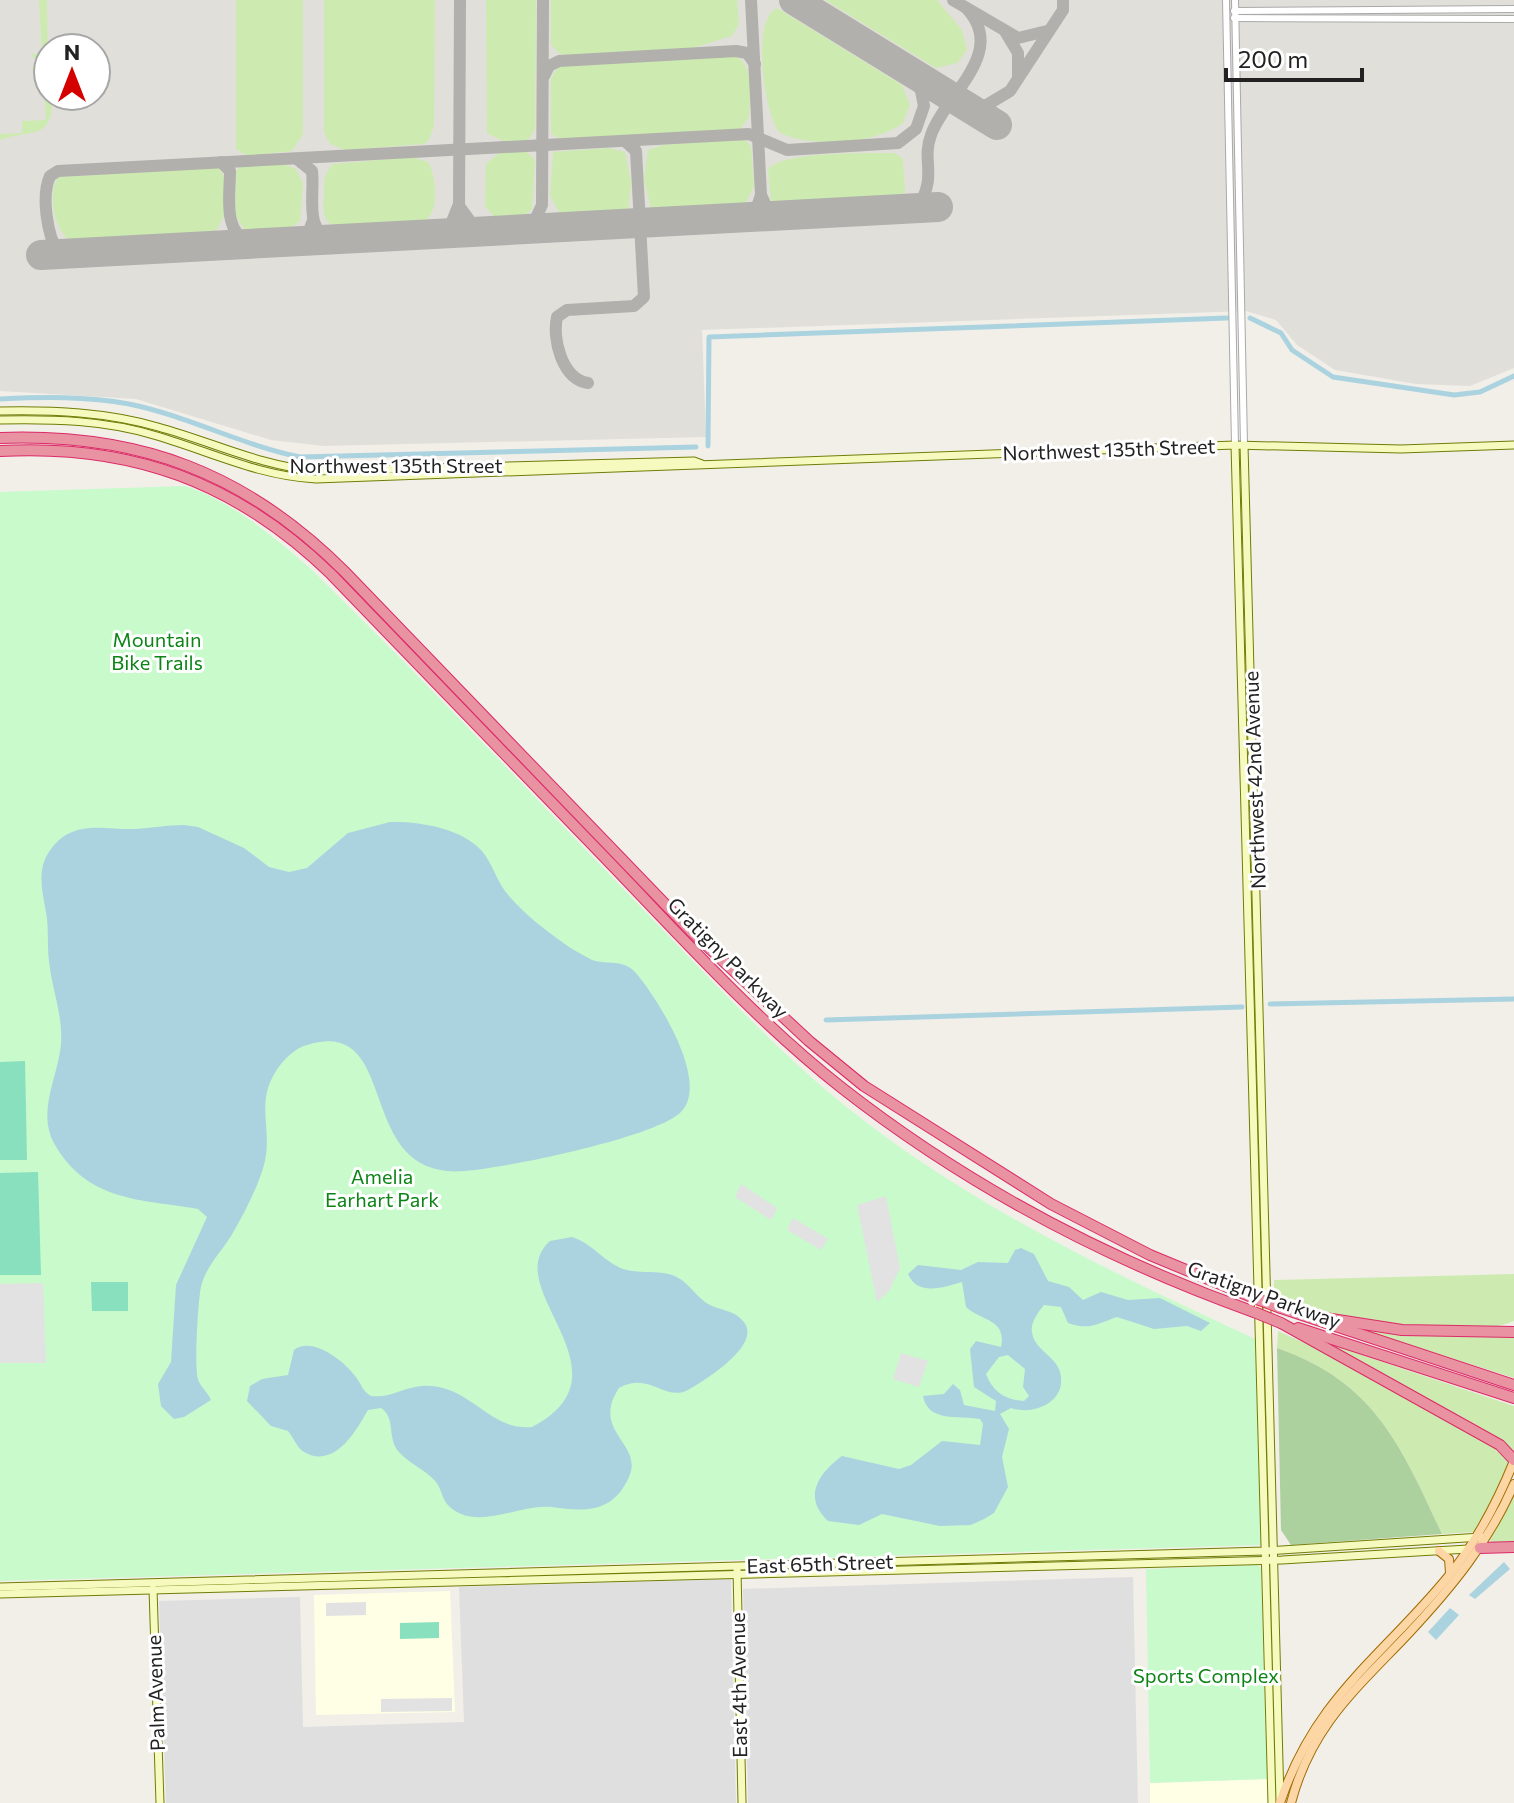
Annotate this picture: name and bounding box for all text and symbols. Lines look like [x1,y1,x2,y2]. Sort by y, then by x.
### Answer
north arrow [32,32,112,112]
scale bar [1226,32,1362,82]
text: N [64,38,80,65]
text: 200 m [1238,44,1308,73]
street label: Northwest 135th Street [1002,433,1216,465]
street label: Northwest 135th Street [289,453,503,477]
park label: Mountain Bike Trails [111,627,203,674]
street label: Northwest 42nd Avenue [1238,671,1270,889]
street label: Gratigny Parkway [663,892,794,1023]
park label: Amelia Earhart Park [325,1164,439,1211]
street label: Gratigny Parkway [1185,1255,1344,1333]
street label: East 65th Street [746,1548,894,1578]
street label: East 4th Avenue [725,1612,751,1758]
street label: Palm Avenue [141,1635,169,1751]
park label: Sports Complex [1133,1663,1279,1687]

